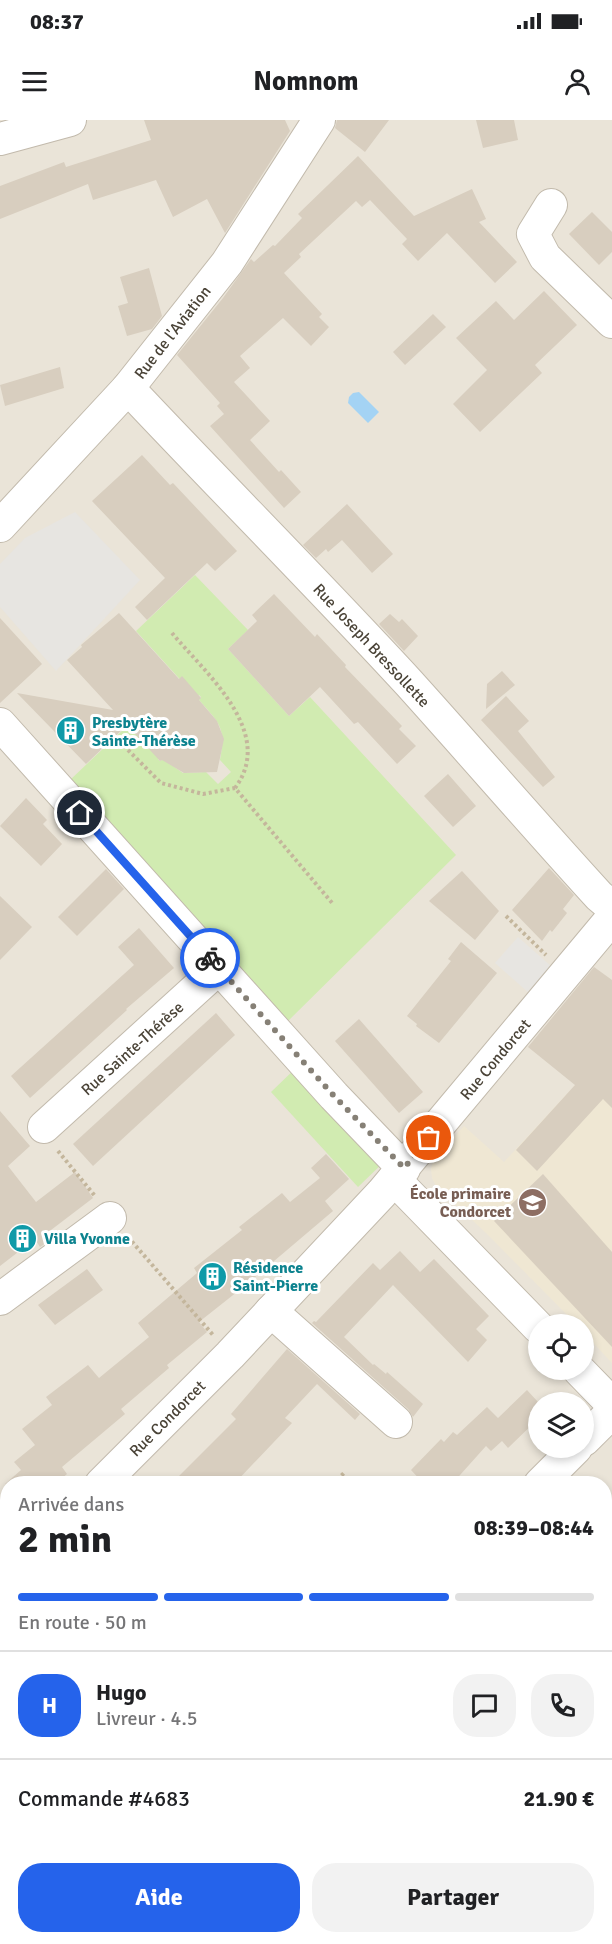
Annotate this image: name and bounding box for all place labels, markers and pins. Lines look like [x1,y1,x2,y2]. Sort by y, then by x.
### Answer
place label: Presbytère Sainte-Thérèse [92,713,196,751]
building icon: Presbytère Sainte-Thérèse [55,715,87,747]
pin [54,787,105,838]
pin [403,1112,454,1163]
place label: École primaire Condorcet [410,1184,511,1222]
school or university icon: École primaire Condorcet [516,1186,548,1218]
building icon: Villa Yvonne [7,1222,39,1254]
place label: Villa Yvonne [44,1229,130,1249]
place label: Résidence Saint-Pierre [233,1258,318,1296]
building icon: Résidence Saint-Pierre [196,1260,228,1292]

